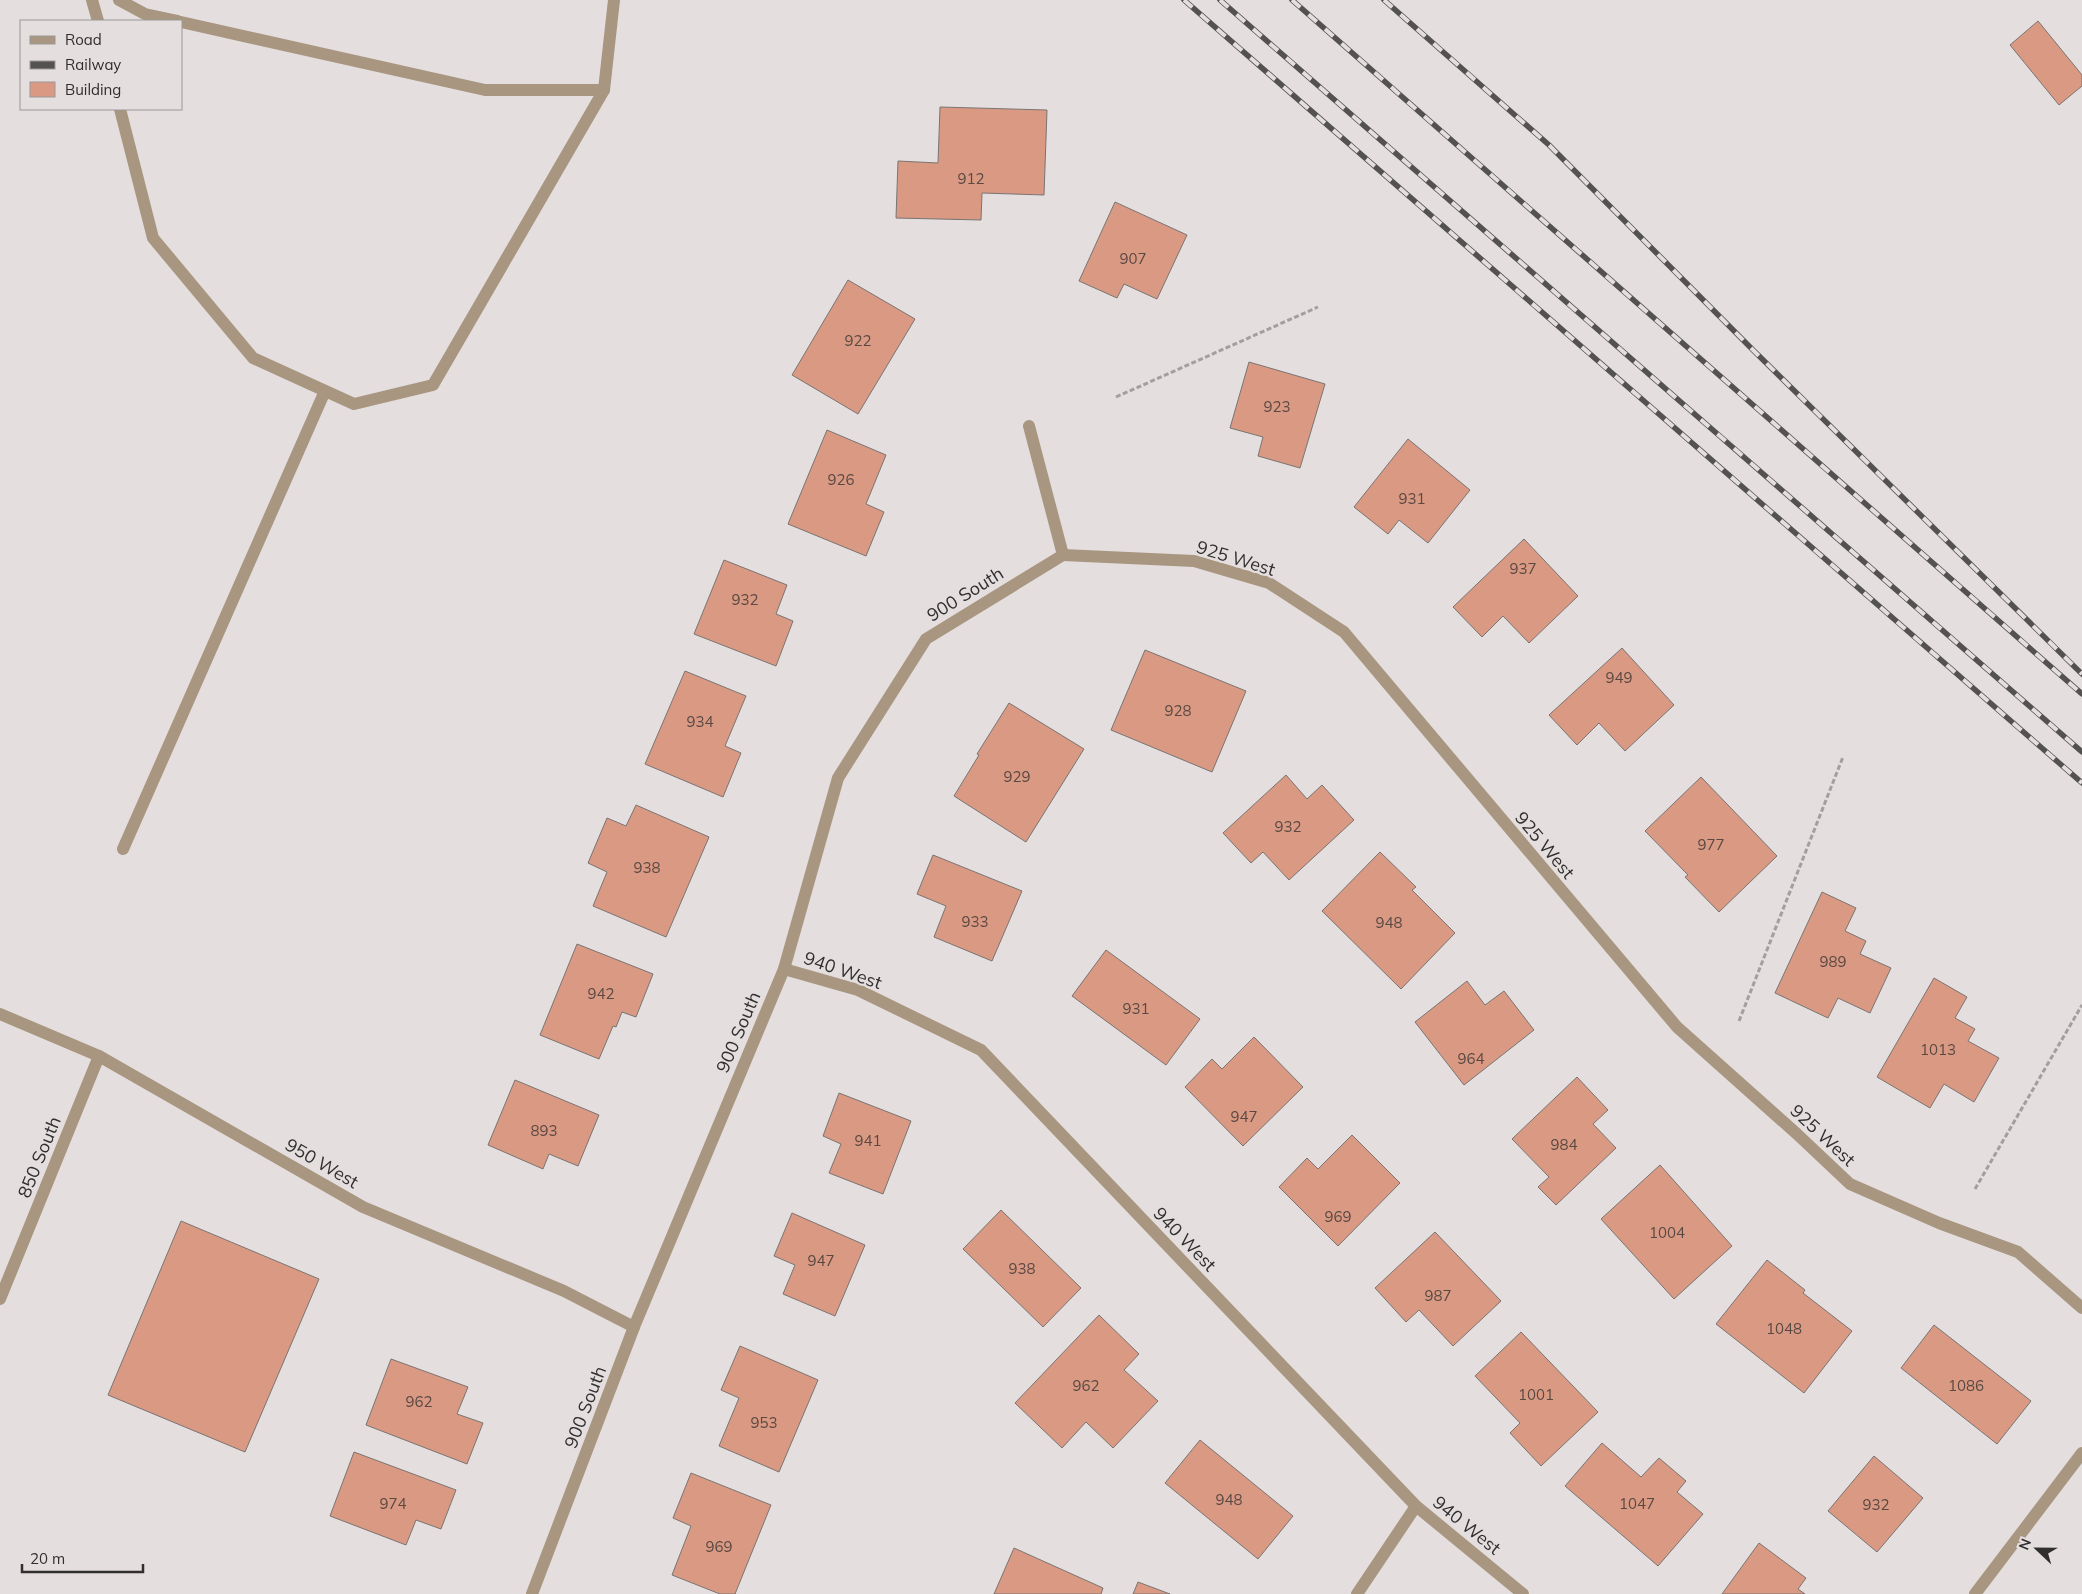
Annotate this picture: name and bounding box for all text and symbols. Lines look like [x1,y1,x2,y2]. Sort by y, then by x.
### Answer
legend [20,20,182,110]
text: Road [65,30,102,49]
text: Railway [65,55,121,74]
text: Building [65,80,121,99]
house number: 912 [957,169,985,188]
house number: 907 [1119,249,1147,268]
house number: 922 [844,331,872,350]
house number: 923 [1263,397,1291,416]
house number: 926 [827,470,855,489]
house number: 931 [1398,489,1426,508]
street label: 925 West [1194,535,1278,581]
house number: 937 [1509,559,1537,578]
street label: 900 South [923,562,1007,626]
house number: 932 [731,590,759,609]
house number: 949 [1605,668,1633,687]
house number: 928 [1164,701,1192,720]
house number: 934 [686,712,714,731]
house number: 929 [1003,767,1031,786]
street label: 925 West [1510,807,1580,883]
house number: 932 [1274,817,1302,836]
house number: 977 [1697,835,1725,854]
house number: 938 [633,858,661,877]
house number: 933 [961,912,989,931]
house number: 948 [1375,913,1403,932]
street label: 940 West [801,946,885,994]
house number: 989 [1819,952,1847,971]
house number: 942 [587,984,615,1003]
street label: 900 South [711,988,765,1076]
house number: 931 [1122,999,1150,1018]
house number: 1013 [1920,1040,1956,1059]
house number: 964 [1457,1049,1485,1068]
street label: 925 West [1786,1099,1860,1171]
house number: 947 [1230,1107,1258,1126]
street label: 850 South [12,1113,66,1201]
house number: 893 [530,1121,558,1140]
house number: 941 [854,1131,882,1150]
street label: 950 West [281,1133,363,1193]
house number: 984 [1550,1135,1578,1154]
street label: 940 West [1149,1202,1221,1276]
house number: 969 [1324,1207,1352,1226]
house number: 1004 [1649,1223,1685,1242]
house number: 947 [807,1251,835,1270]
house number: 938 [1008,1259,1036,1278]
house number: 987 [1424,1286,1452,1305]
house number: 1048 [1766,1319,1802,1338]
street label: 900 South [559,1363,611,1451]
house number: 962 [1072,1376,1100,1395]
house number: 1086 [1948,1376,1984,1395]
house number: 1001 [1518,1385,1554,1404]
house number: 962 [405,1392,433,1411]
house number: 953 [750,1413,778,1432]
house number: 948 [1215,1490,1243,1509]
street label: 940 West [1428,1491,1506,1559]
house number: 974 [379,1494,407,1513]
house number: 1047 [1619,1494,1655,1513]
house number: 932 [1862,1495,1890,1514]
north arrow [2012,1524,2062,1574]
text: N [2015,1536,2035,1552]
house number: 969 [705,1537,733,1556]
scale bar [22,1542,144,1574]
text: 20 m [30,1549,65,1568]

